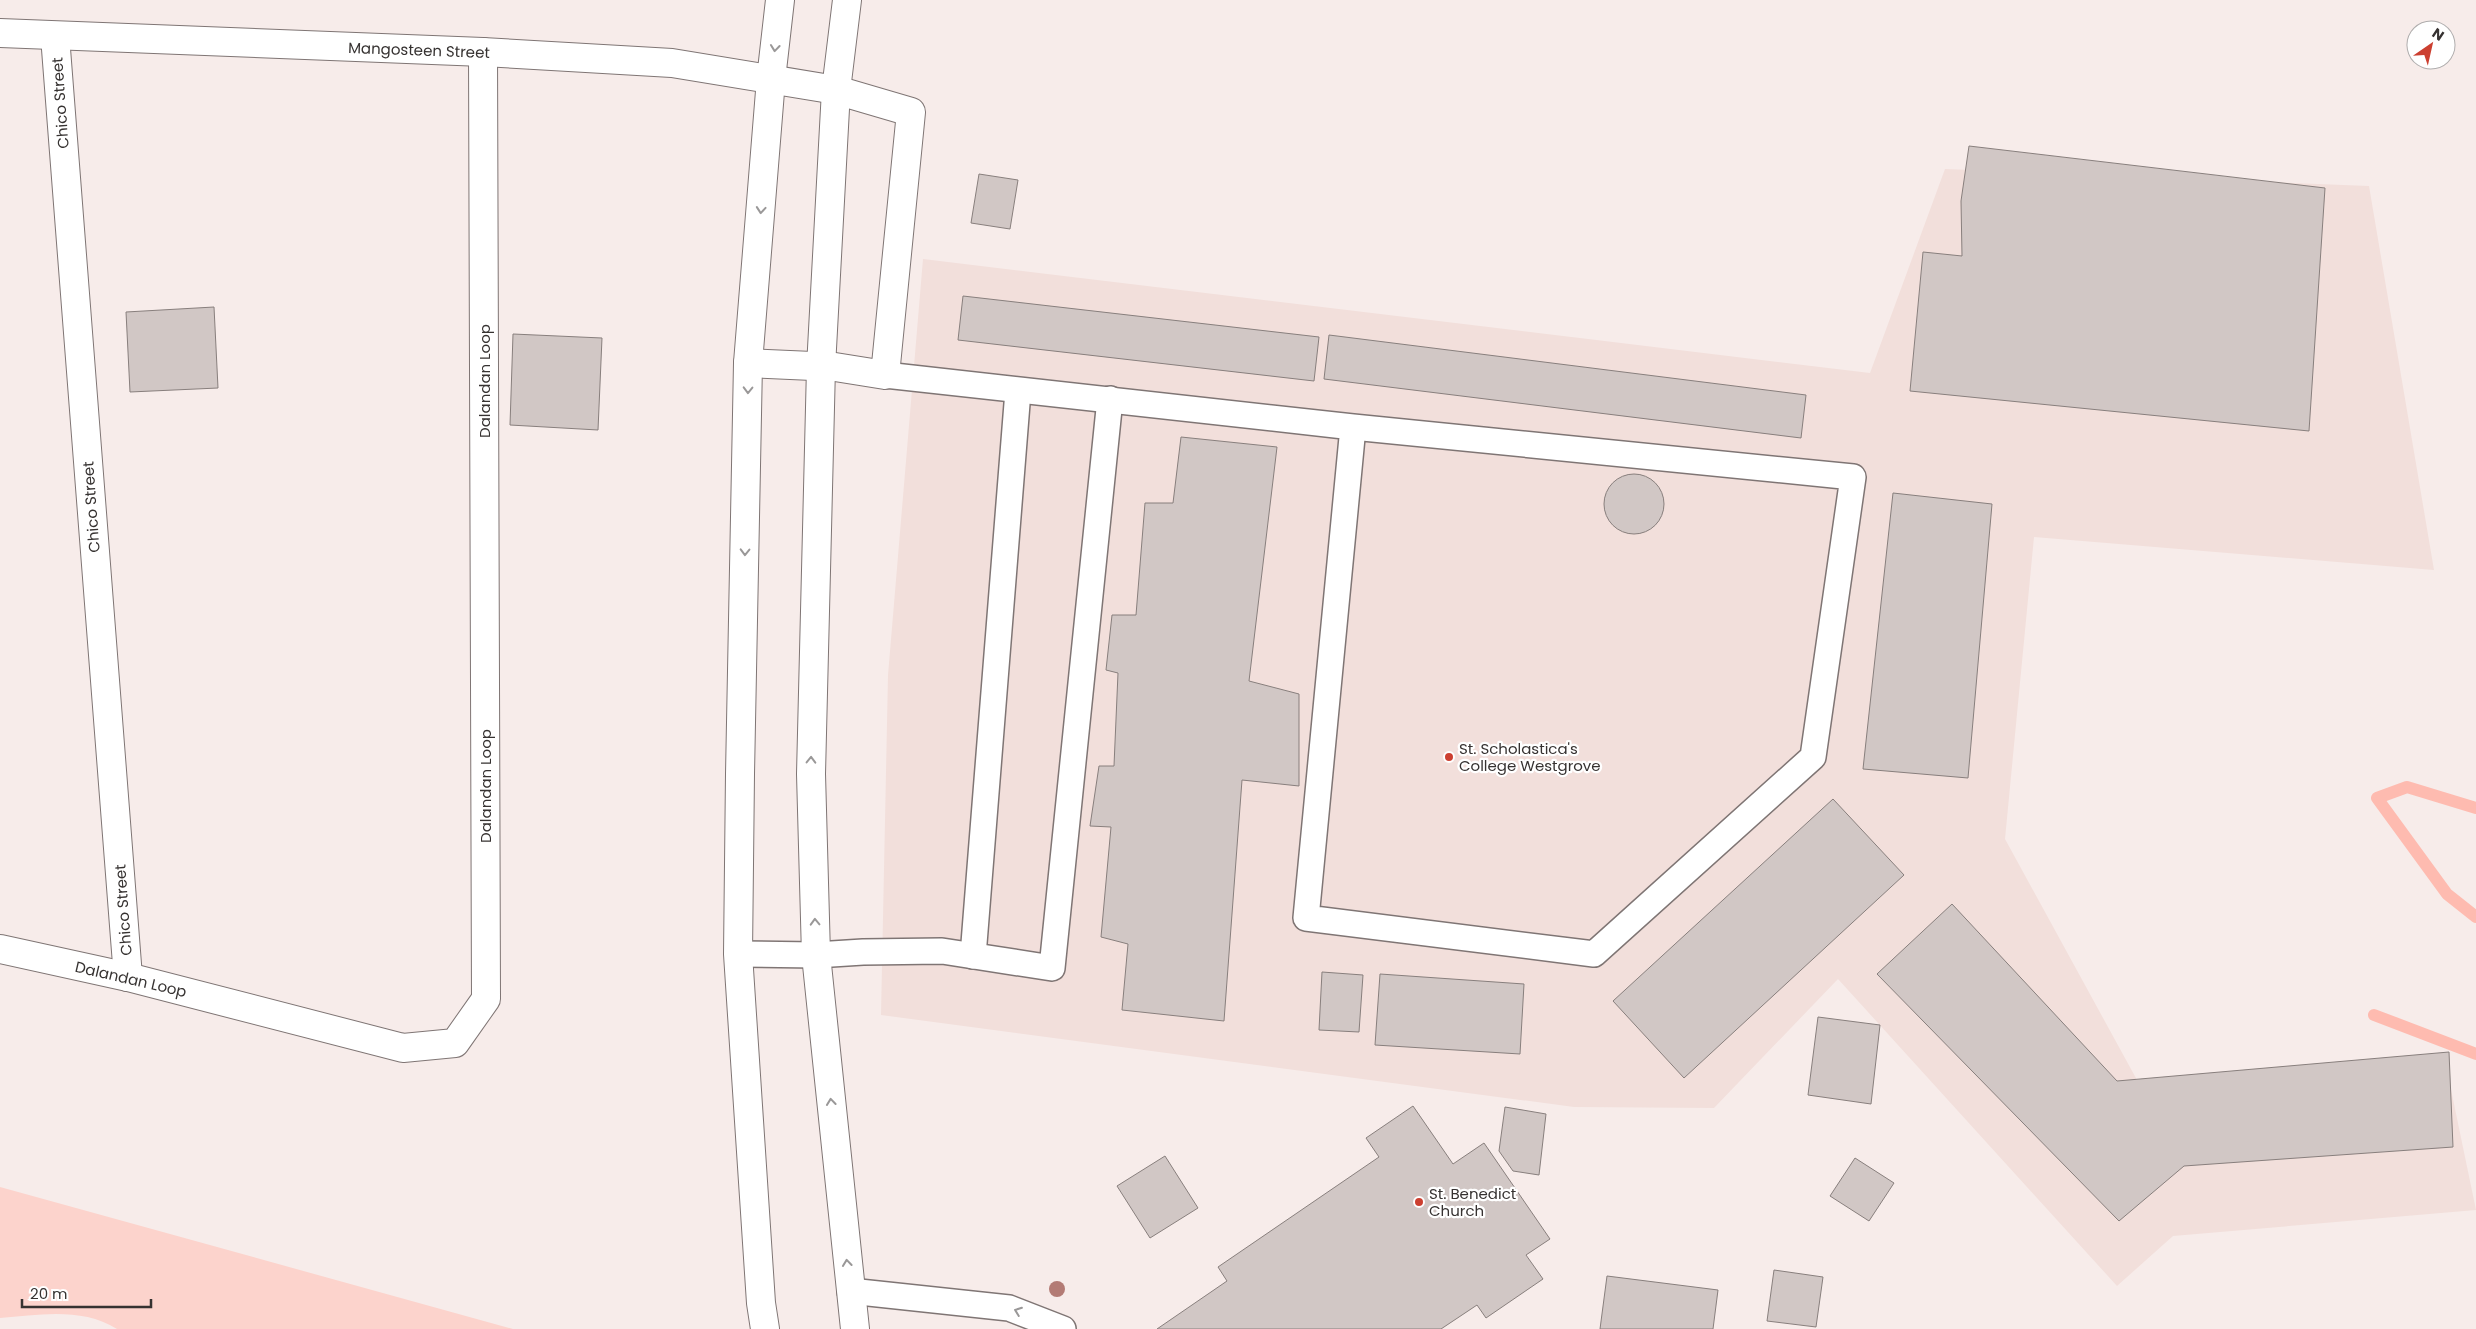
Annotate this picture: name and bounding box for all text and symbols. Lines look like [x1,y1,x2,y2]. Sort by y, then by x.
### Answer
north arrow [2406,20,2456,70]
text: N [2428,23,2448,45]
street label: Mangosteen Street [348,37,490,63]
one-way arrow [770,45,781,53]
street label: Chico Street [46,57,74,149]
one-way arrow [755,207,766,215]
street label: Dalandan Loop [474,324,495,438]
one-way arrow [743,386,753,394]
street label: Chico Street [77,461,105,553]
one-way arrow [739,549,750,557]
street label: Dalandan Loop [475,729,496,843]
place label: St. Scholastica's College Westgrove [1459,738,1601,776]
marker: St. Scholastica's College Westgrove [1443,751,1455,763]
one-way arrow [806,756,816,764]
street label: Chico Street [109,864,137,956]
one-way arrow [810,918,820,926]
street label: Dalandan Loop [73,956,189,1002]
one-way arrow [825,1097,836,1105]
place label: St. Benedict Church [1429,1183,1516,1221]
marker: St. Benedict Church [1413,1196,1425,1208]
one-way arrow [842,1259,853,1267]
scale bar [22,1276,151,1308]
text: 20 m [30,1283,68,1304]
one-way arrow [1014,1307,1023,1318]

